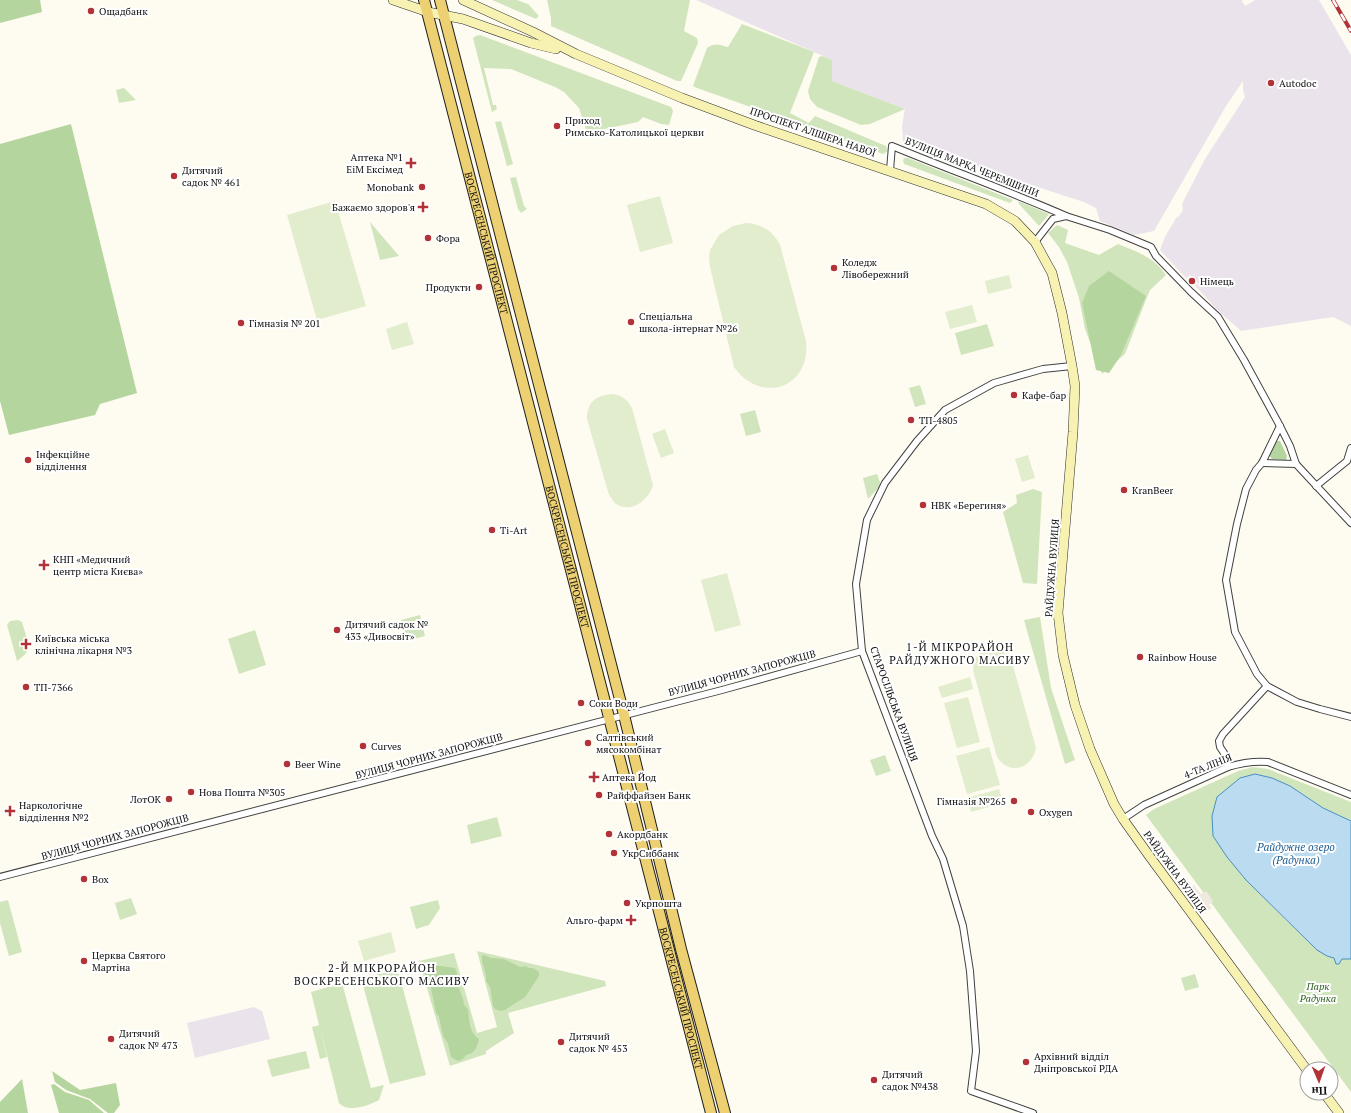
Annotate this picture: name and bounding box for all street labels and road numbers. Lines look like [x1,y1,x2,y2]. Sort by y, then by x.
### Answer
street label: ПРОСПЕКТ АЛІШЕРА НАВОЇ [748,104,878,160]
street label: ВУЛИЦЯ МАРКА ЧЕРЕМШИНИ [903,134,1041,200]
street label: ВОСКРЕСЕНСЬКИЙ ПРОСПЕКТ [462,171,511,316]
street label: ВОСКРЕСЕНСЬКИЙ ПРОСПЕКТ [543,484,592,629]
street label: РАЙДУЖНА ВУЛИЦЯ [1042,518,1062,617]
street label: СТАРОСІЛЬСЬКА ВУЛИЦЯ [867,645,921,764]
street label: ВУЛИЦЯ ЧОРНИХ ЗАПОРОЖЦІВ [667,647,817,699]
street label: ВУЛИЦЯ ЧОРНИХ ЗАПОРОЖЦІВ [354,730,504,782]
street label: 4-ТА ЛІНІЯ [1182,750,1234,782]
street label: ВУЛИЦЯ ЧОРНИХ ЗАПОРОЖЦІВ [40,811,190,863]
street label: РАЙДУЖНА ВУЛИЦЯ [1141,828,1210,916]
street label: ВОСКРЕСЕНСЬКИЙ ПРОСПЕКТ [657,926,706,1071]

